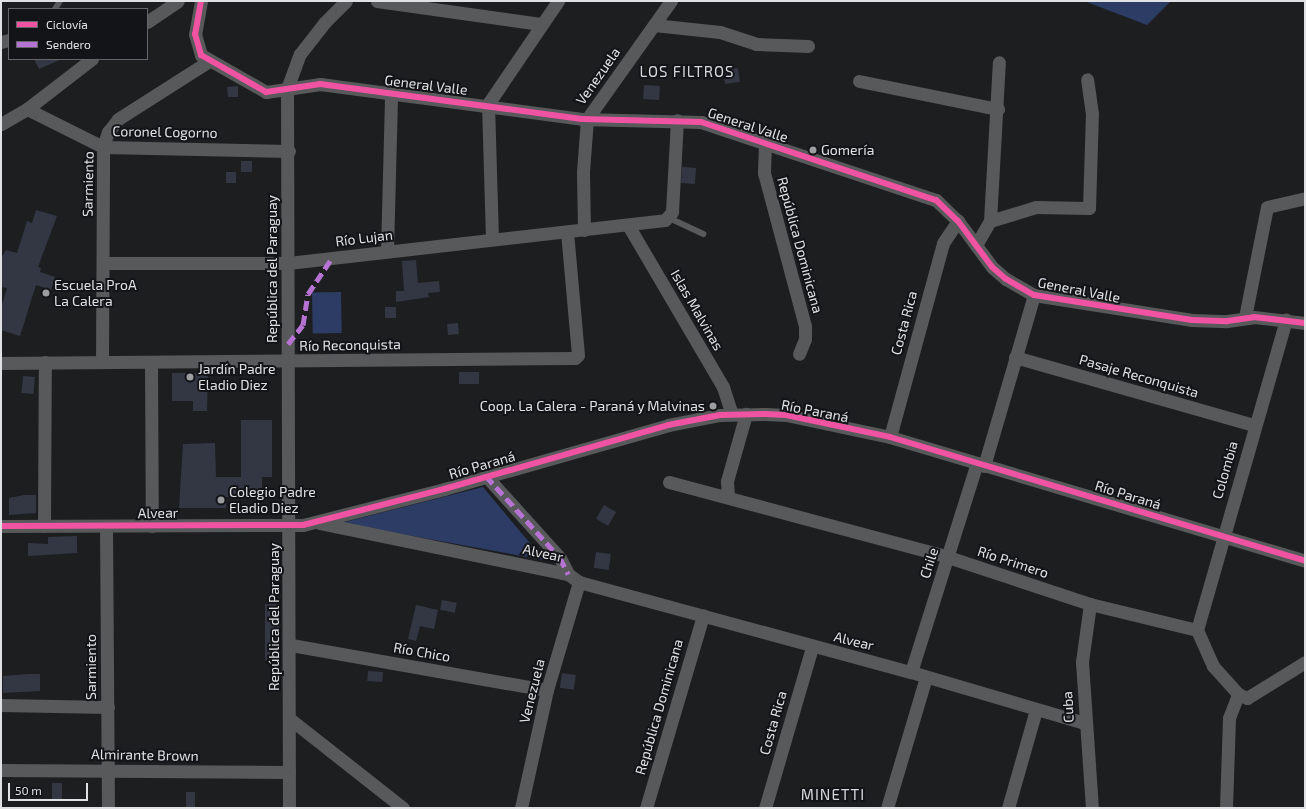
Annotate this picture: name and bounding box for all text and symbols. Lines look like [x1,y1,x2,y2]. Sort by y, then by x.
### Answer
legend [8,8,148,60]
text: Ciclovía [46,17,88,31]
text: Sendero [46,37,91,51]
street label: Venezuela [572,44,624,108]
district label: LOS FILTROS [640,63,734,81]
street label: General Valle [383,72,469,98]
street label: General Valle [705,104,791,146]
street label: Coronel Cogorno [112,123,218,141]
place label: Gomería [821,142,874,158]
marker: Gomería [808,145,818,155]
street label: Sarmiento [79,151,97,217]
street label: República Dominicana [774,175,826,315]
street label: República del Paraguay [264,195,280,343]
street label: Río Lujan [334,226,394,250]
street label: Islas Malvinas [667,267,727,353]
street label: General Valle [1036,274,1122,306]
place label: Escuela ProA La Calera [54,277,137,310]
marker: Escuela ProA La Calera [41,288,51,298]
street label: Costa Rica [887,289,921,357]
street label: Río Reconquista [299,336,401,354]
street label: Pasaje Reconquista [1077,351,1201,401]
place label: Jardín Padre Eladio Diez [198,361,276,394]
marker: Jardín Padre Eladio Diez [185,372,195,382]
street label: Río Paraná [780,396,850,426]
place label: Coop. La Calera - Paraná y Malvinas [479,398,705,414]
marker: Coop. La Calera - Paraná y Malvinas [708,401,718,411]
street label: Colombia [1209,439,1241,501]
street label: Río Paraná [447,448,517,482]
street label: Río Paraná [1093,477,1163,513]
place label: Colegio Padre Eladio Diez [229,484,316,516]
marker: Colegio Padre Eladio Diez [216,495,226,505]
street label: Alvear [138,504,178,522]
street label: Alvear [521,541,565,565]
street label: República del Paraguay [266,543,282,691]
street label: Río Primero [975,543,1051,581]
street label: Chile [916,546,942,580]
street label: Alvear [832,628,876,654]
street label: Sarmiento [83,634,99,700]
street label: República Dominicana [632,637,686,777]
street label: Río Chico [392,639,452,665]
street label: Venezuela [516,657,548,725]
street label: Costa Rica [756,689,790,757]
street label: Cuba [1059,691,1077,723]
street label: Almirante Brown [91,746,199,764]
scale bar [10,775,90,801]
text: 50 m [15,783,42,797]
district label: MINETTI [801,786,865,804]

